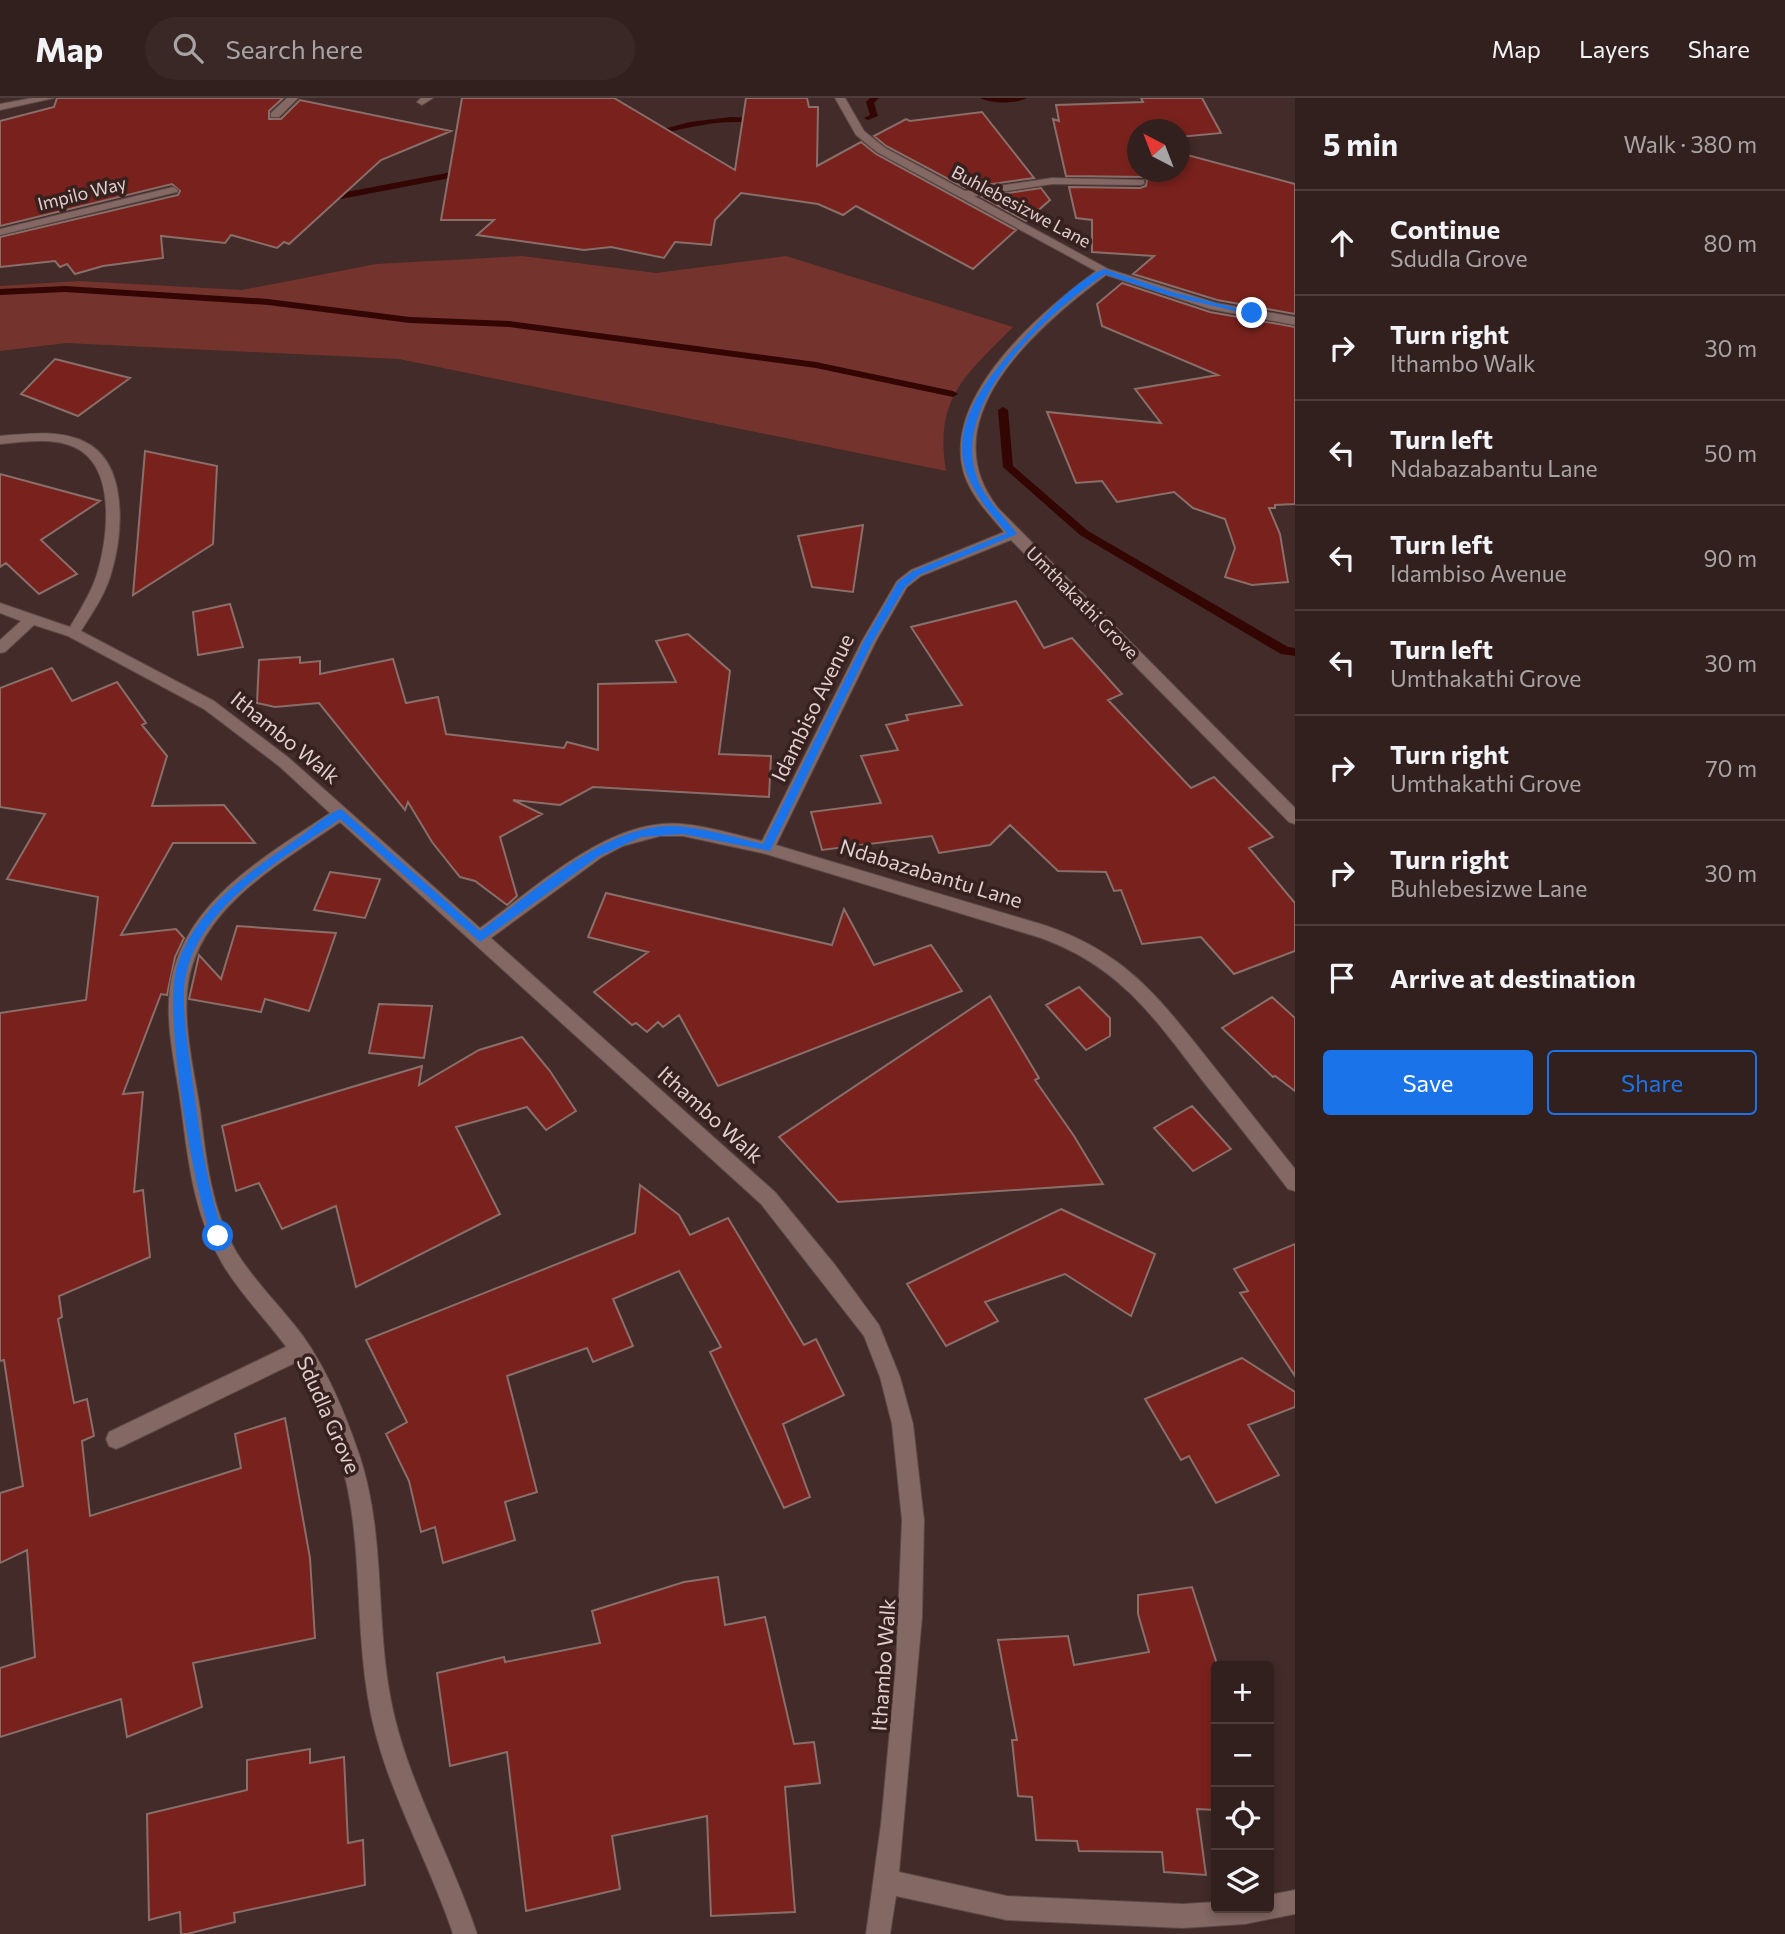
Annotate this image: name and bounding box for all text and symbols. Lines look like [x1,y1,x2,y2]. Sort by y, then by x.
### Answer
search box [145,17,635,80]
text: Map [35,28,103,69]
icon: search [169,29,207,67]
text: Search here [225,33,363,64]
text: Map [1492,34,1541,63]
text: Layers [1579,34,1650,63]
text: Share [1688,34,1750,63]
north arrow [1127,119,1190,182]
text: 5 min [1323,125,1398,162]
text: Walk · 380 m [1624,130,1757,158]
street label: Buhlebesizwe Lane [948,160,1095,252]
street label: Impilo Way [35,171,128,215]
text: Continue [1390,213,1500,244]
icon: ahead [1323,224,1361,262]
text: 80 m [1704,229,1757,257]
text: Sdudla Grove [1390,244,1528,272]
route end [1236,297,1267,328]
text: Turn right [1390,318,1509,349]
icon: right [1323,329,1361,367]
text: 30 m [1704,334,1757,362]
text: Ithambo Walk [1390,349,1535,377]
text: Turn left [1390,423,1493,454]
icon: left [1323,434,1361,472]
text: 50 m [1704,439,1757,467]
text: Ndabazabantu Lane [1390,454,1598,482]
text: Turn left [1390,528,1493,559]
icon: left [1323,539,1361,577]
street label: Umthakathi Grove [1022,542,1143,663]
text: 90 m [1704,544,1757,572]
text: Idambiso Avenue [1390,559,1567,587]
street label: Idambiso Avenue [765,629,858,785]
text: Turn left [1390,633,1493,664]
icon: left [1323,644,1361,682]
text: 30 m [1704,649,1757,677]
text: Umthakathi Grove [1390,664,1581,692]
street label: Ithambo Walk [226,685,345,788]
text: Turn right [1390,738,1509,769]
icon: right [1323,749,1361,787]
text: 70 m [1705,754,1757,782]
text: Umthakathi Grove [1390,769,1581,797]
street label: Ndabazabantu Lane [837,833,1026,912]
text: Turn right [1390,843,1509,874]
icon: right [1323,854,1361,892]
text: 30 m [1704,859,1757,887]
text: Buhlebesizwe Lane [1390,874,1587,902]
icon: arrive [1323,959,1361,997]
text: Arrive at destination [1390,962,1636,993]
button: Save [1323,1050,1533,1115]
button: Share [1547,1050,1757,1115]
street label: Ithambo Walk [653,1060,769,1168]
route start [202,1220,233,1251]
street label: Sdudla Grove [292,1352,366,1477]
street label: Ithambo Walk [865,1598,900,1732]
map controls [1211,1661,1274,1913]
button: + [1211,1661,1274,1724]
button: − [1211,1724,1274,1787]
button: locate [1211,1787,1274,1850]
button: layers [1211,1850,1274,1913]

